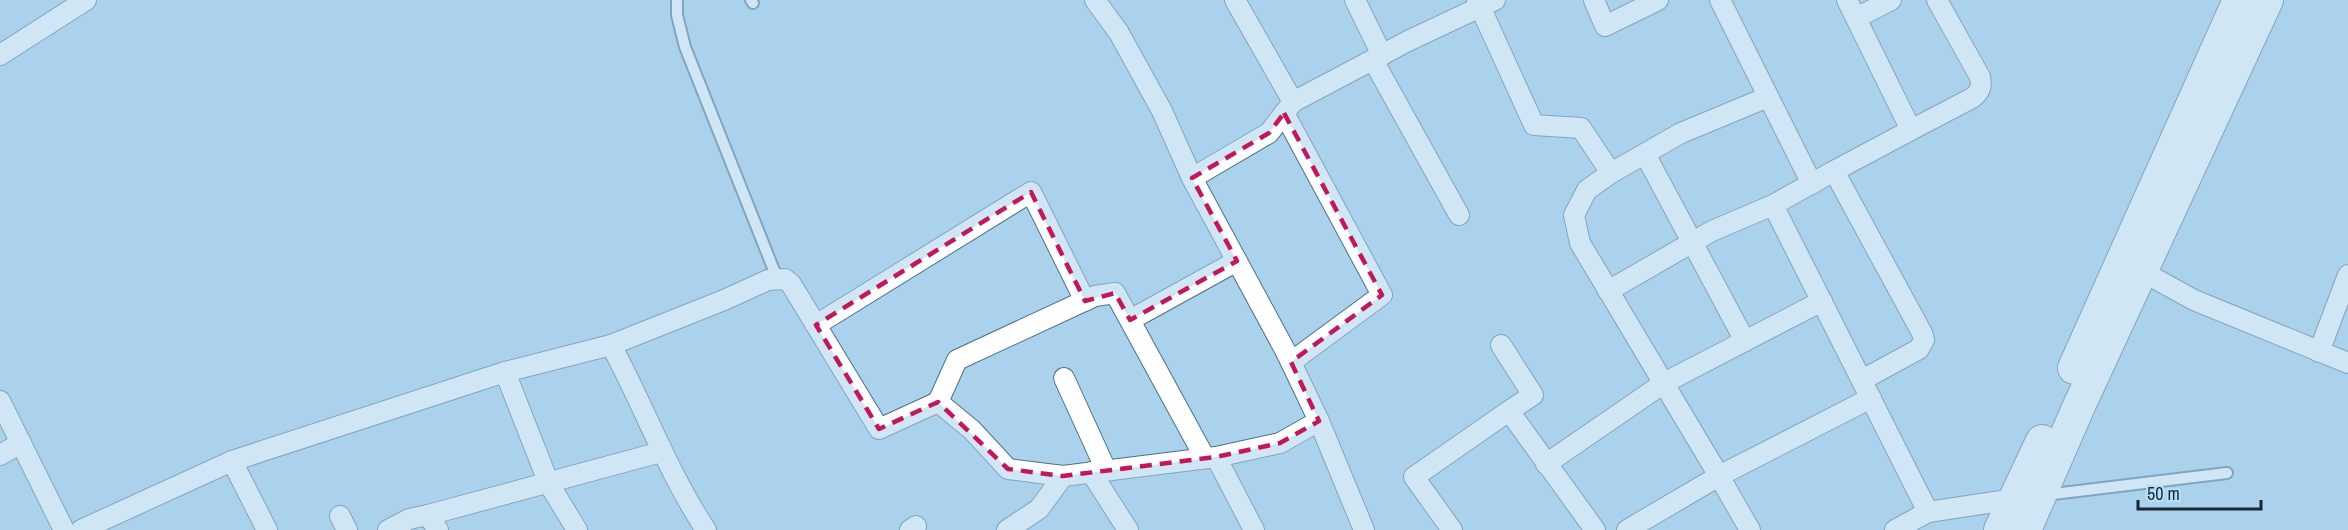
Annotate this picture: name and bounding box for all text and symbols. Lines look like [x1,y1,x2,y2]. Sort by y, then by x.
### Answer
scale bar [2138,473,2261,511]
text: 50 m [2147,481,2180,506]

